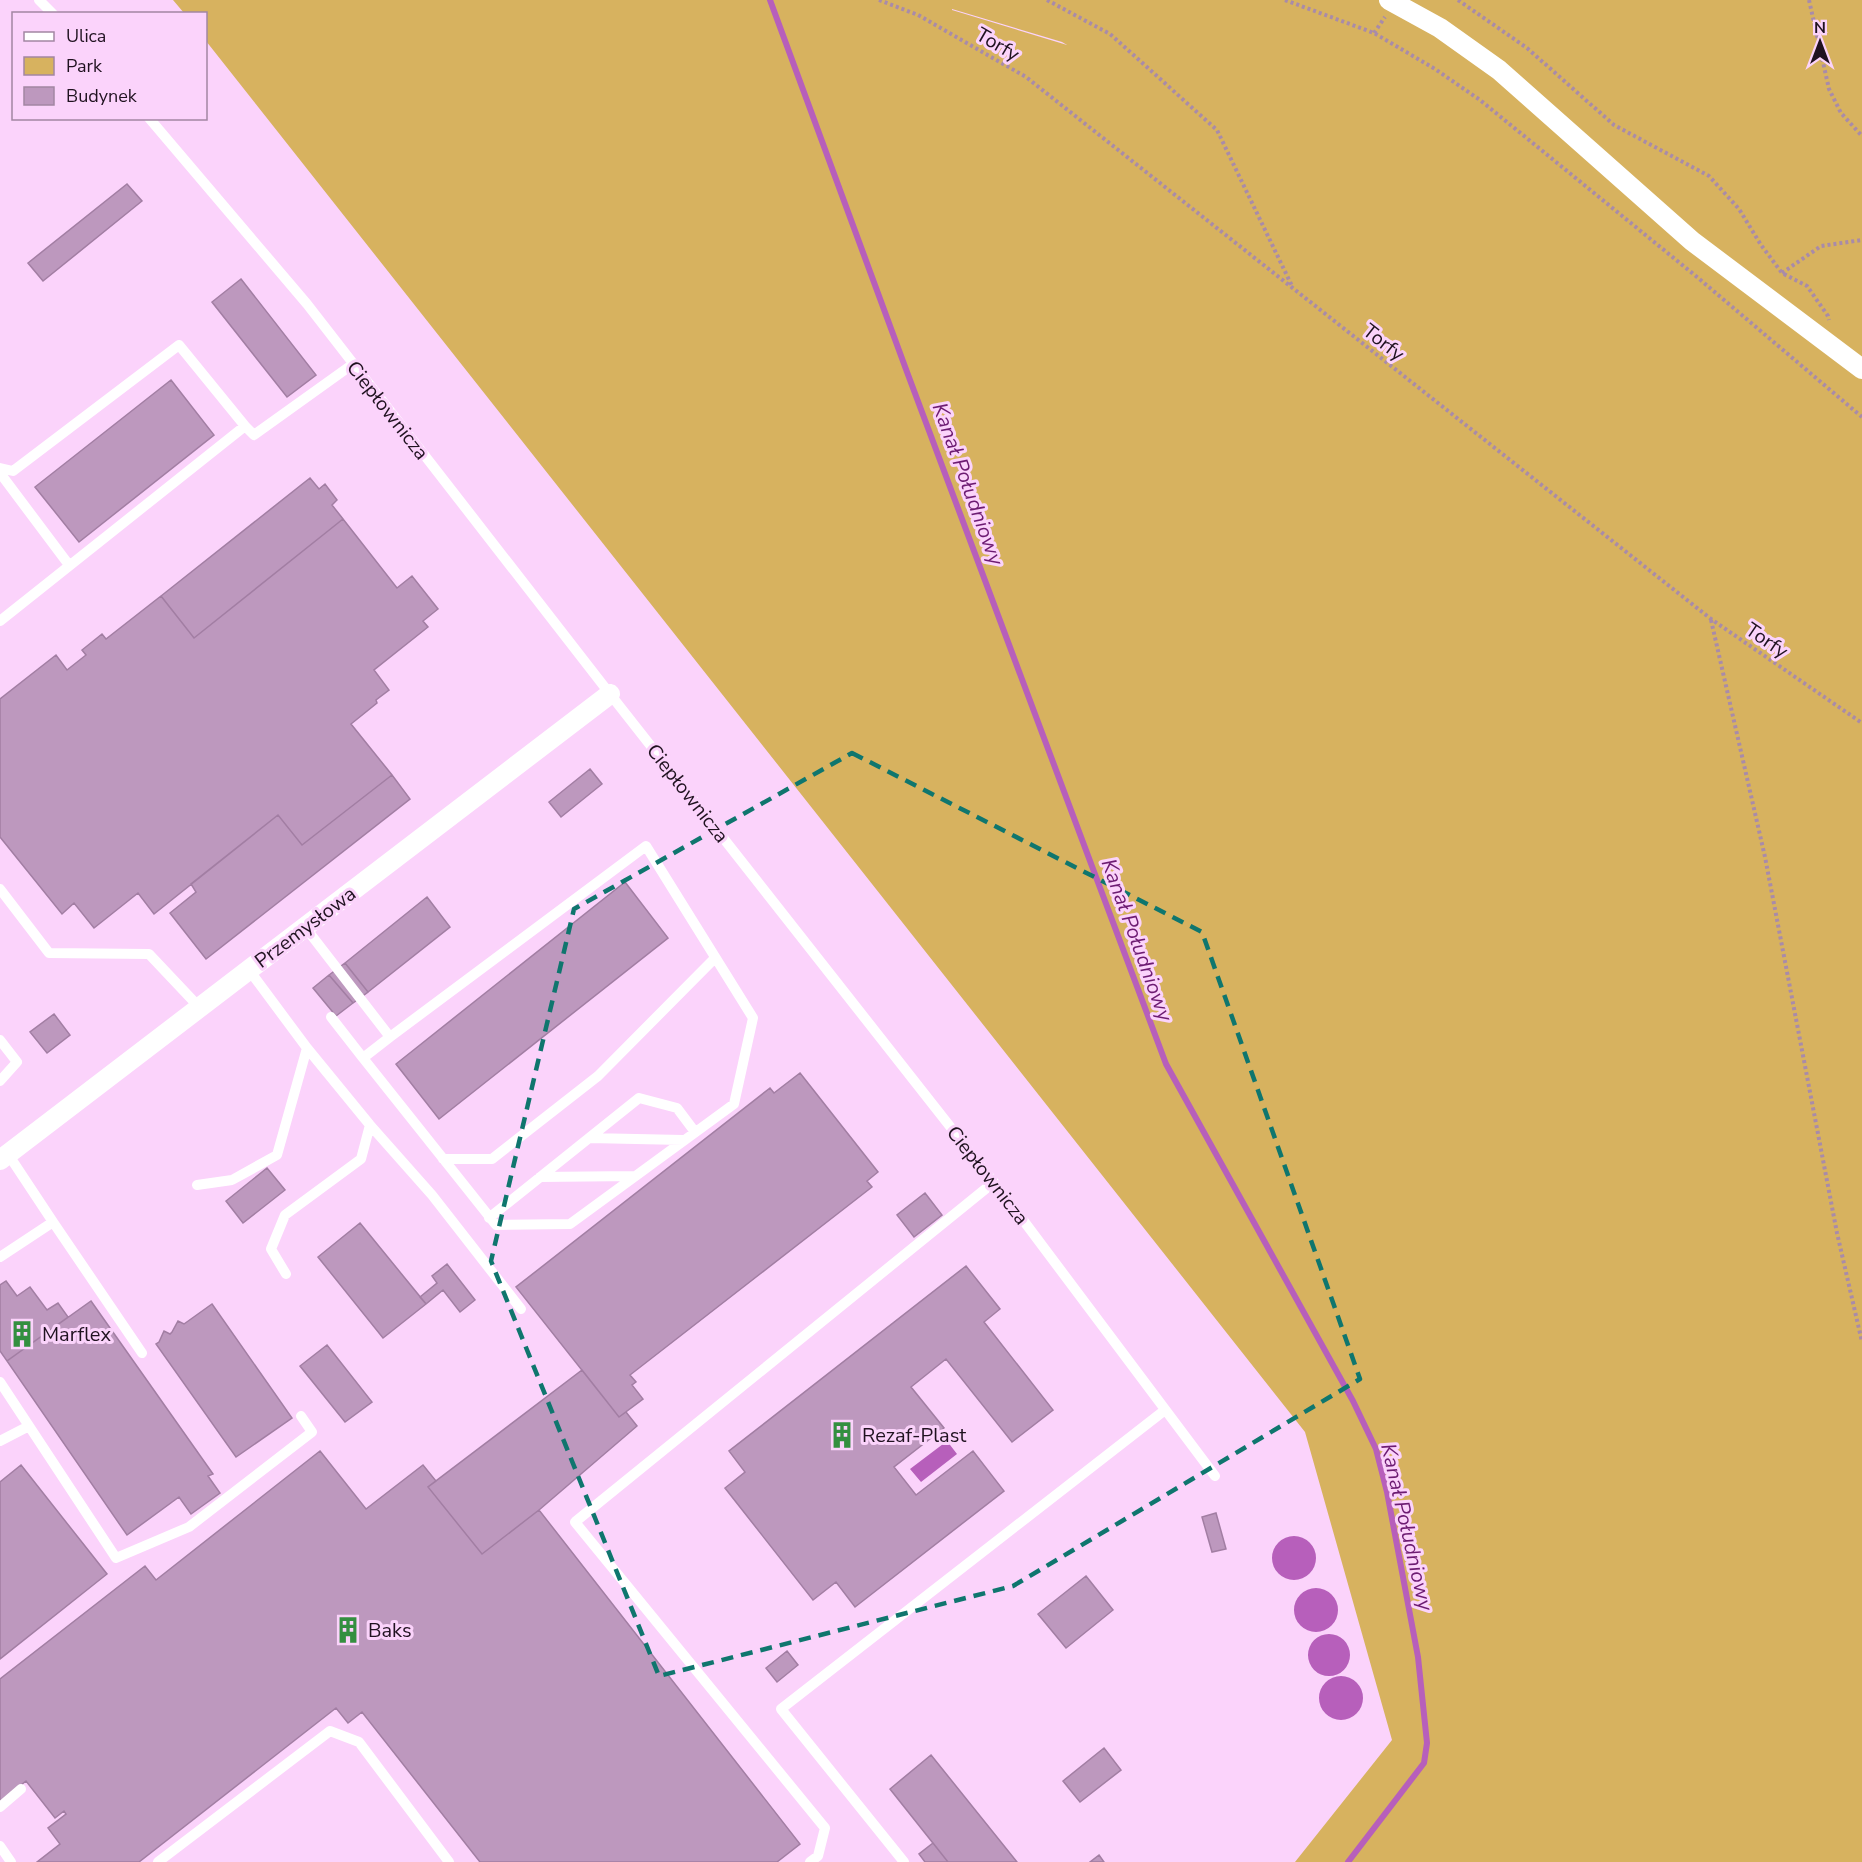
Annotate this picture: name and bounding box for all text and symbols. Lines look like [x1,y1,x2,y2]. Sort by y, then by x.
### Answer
legend [12,12,207,120]
north arrow [1790,12,1850,72]
text: N [1814,17,1826,39]
street label: Torfy [971,21,1025,68]
text: Ulica [66,24,106,48]
text: Park [66,54,103,78]
text: Budynek [66,84,138,108]
street label: Torfy [1357,318,1411,368]
street label: Ciepłownicza [340,355,435,466]
water label: Kanał Południowy [926,399,1011,570]
street label: Torfy [1740,616,1794,665]
street label: Ciepłownicza [640,738,735,849]
water label: Kanał Południowy [1095,855,1180,1026]
street label: Przemysłowa [249,880,361,974]
street label: Ciepłownicza [940,1120,1035,1231]
building icon: Marflex [7,1319,37,1349]
place label: Marflex [42,1321,111,1348]
building icon: Rezaf-Plast [827,1420,857,1450]
place label: Rezaf-Plast [862,1422,967,1449]
water label: Kanał Południowy [1374,1441,1440,1615]
building icon: Baks [333,1615,363,1645]
place label: Baks [368,1617,412,1644]

